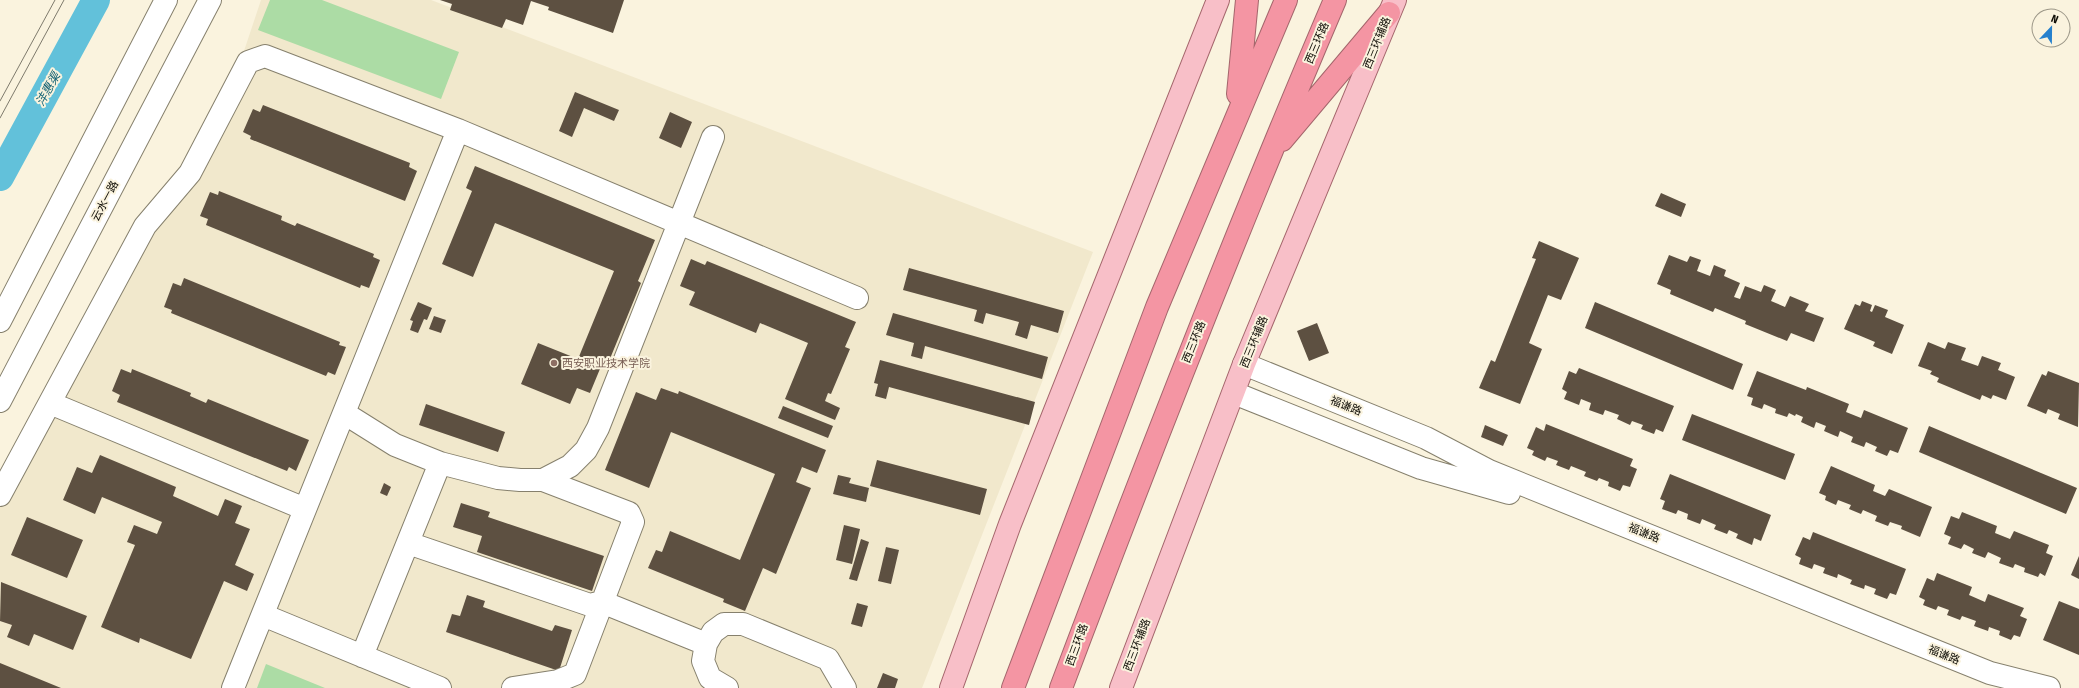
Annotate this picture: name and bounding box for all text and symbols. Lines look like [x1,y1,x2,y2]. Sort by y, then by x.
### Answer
north arrow [2031,8,2071,48]
text: N [2049,12,2060,26]
street label: 西三环辅路 [1361,15,1393,71]
street label: 西三环路 [1302,20,1332,66]
water label: 沣惠渠 [33,68,64,108]
street label: 云水一路 [89,179,121,223]
street label: 西三环辅路 [1238,314,1270,370]
street label: 西三环路 [1180,319,1208,365]
place label: 西安职业技术学院 [562,357,650,370]
marker: 西安职业技术学院 [549,358,559,368]
street label: 福谦路 [1328,394,1364,418]
street label: 福谦路 [1626,521,1662,545]
street label: 西三环辅路 [1121,617,1153,673]
street label: 西三环路 [1063,622,1091,668]
street label: 福谦路 [1926,643,1962,667]

